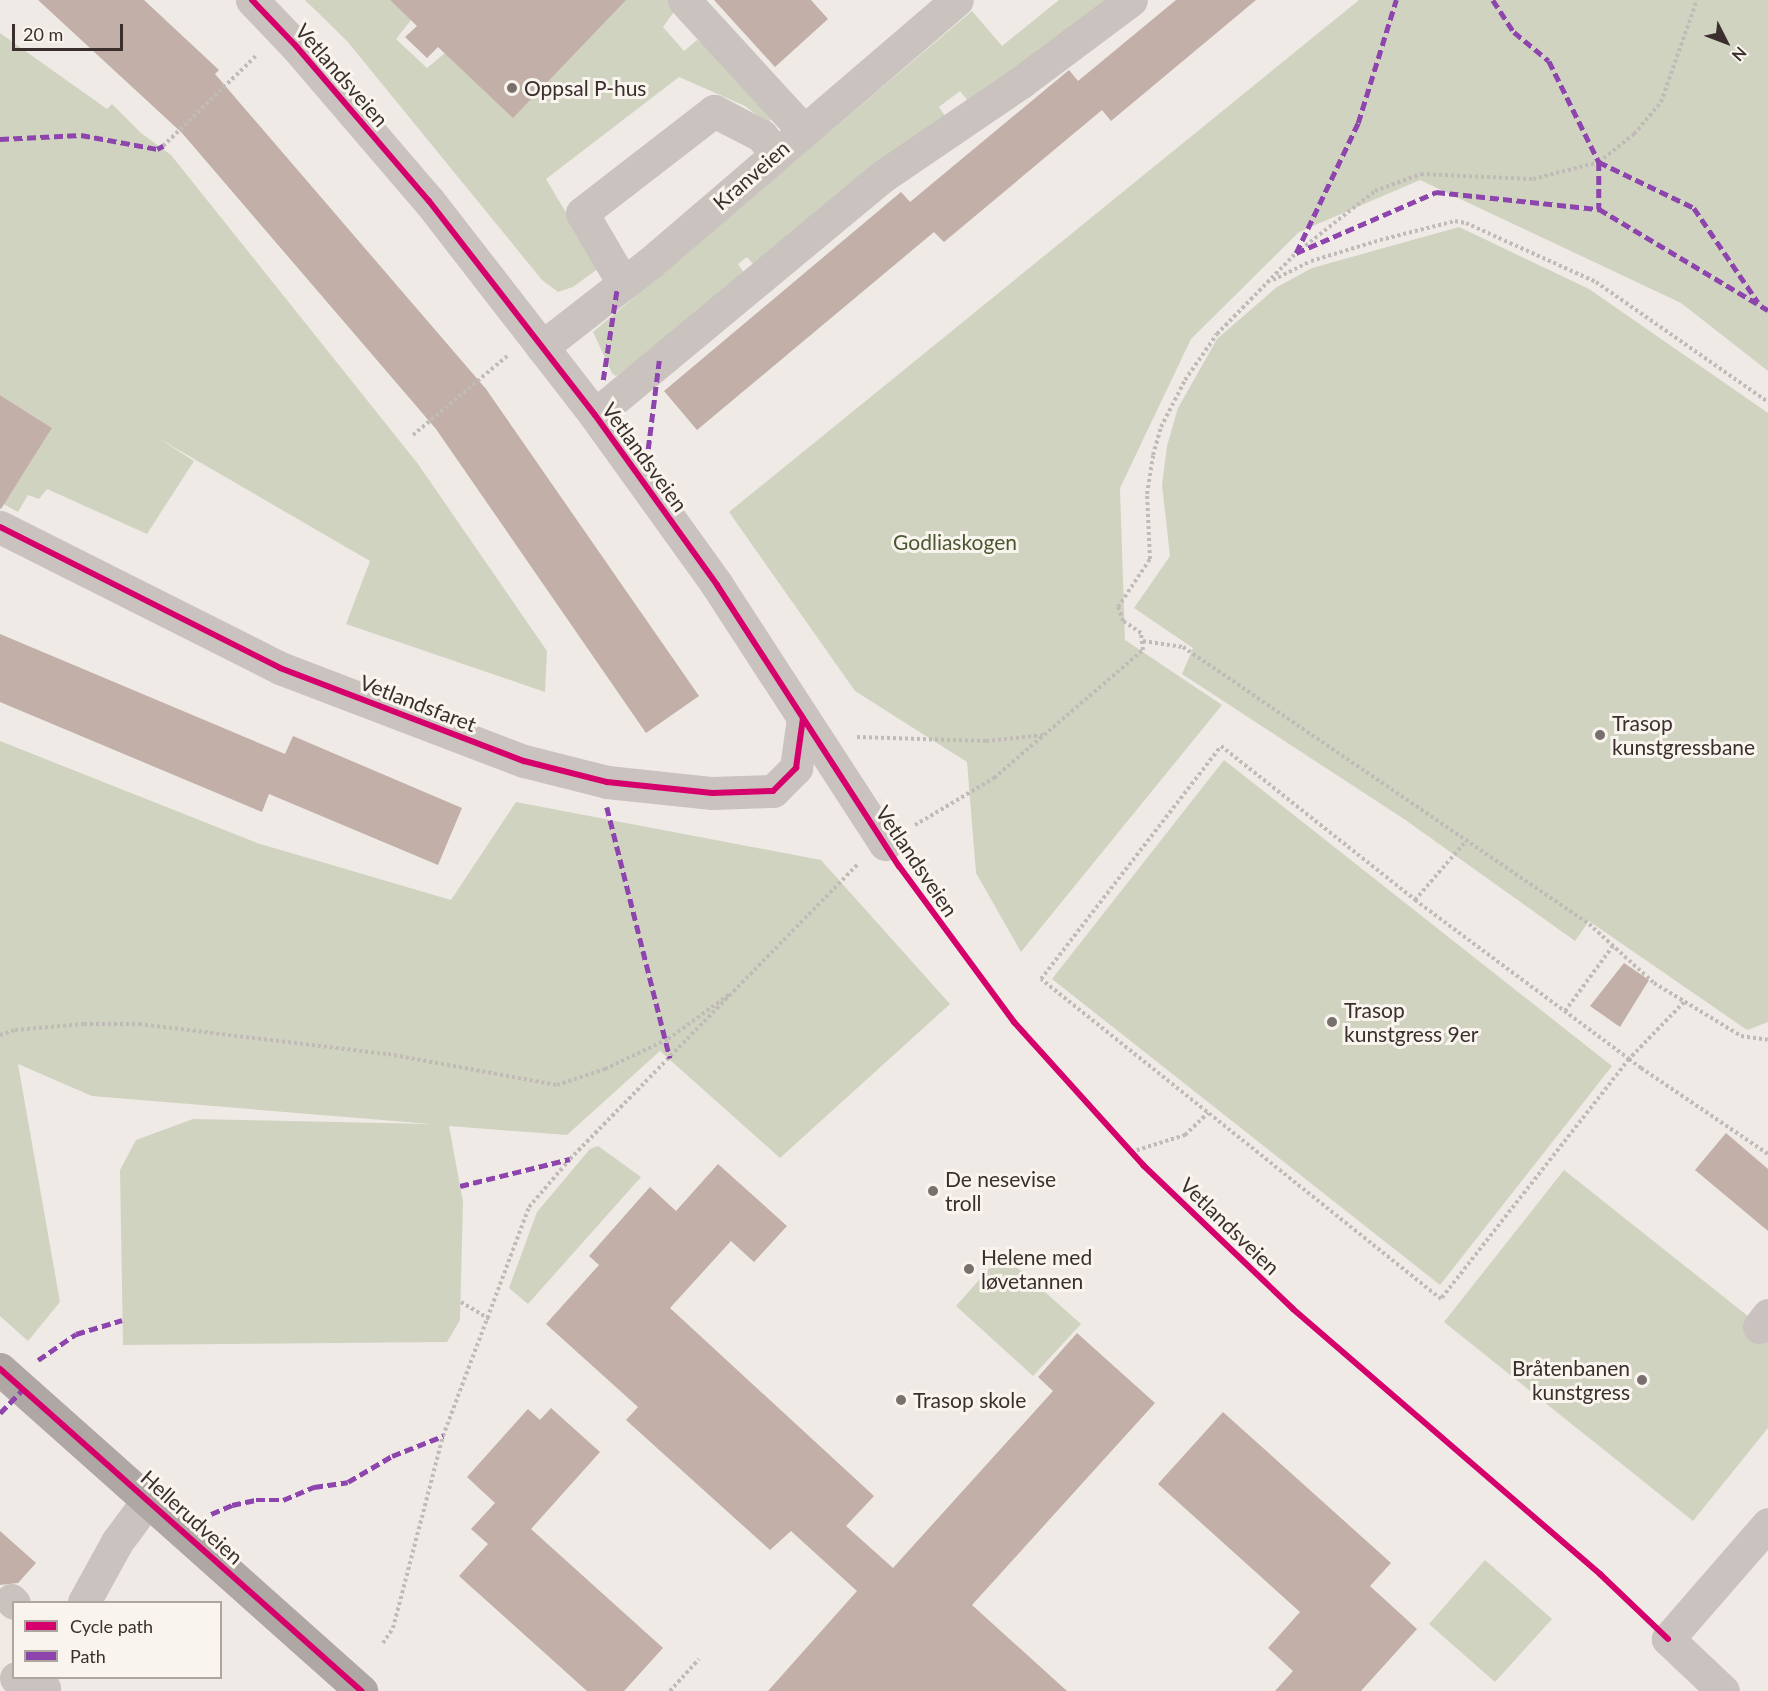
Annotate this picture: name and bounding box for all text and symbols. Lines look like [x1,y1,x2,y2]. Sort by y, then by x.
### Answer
scale bar [15,12,126,50]
north arrow [1696,12,1756,72]
street label: Vetlandsveien [290,18,394,132]
text: 20 m [23,23,63,45]
text: N [1729,43,1751,65]
place label: Oppsal P-hus [524,75,646,101]
marker: Oppsal P-hus [505,81,519,95]
street label: Kranveien [708,135,794,215]
street label: Vetlandsveien [597,398,693,516]
park label: Godliaskogen [893,529,1017,555]
street label: Vetlandsfaret [356,669,480,737]
place label: Trasop kunstgressbane [1612,710,1755,760]
marker: Trasop kunstgressbane [1593,728,1607,742]
street label: Vetlandsveien [871,801,963,921]
place label: Trasop kunstgress 9er [1344,997,1478,1047]
marker: Trasop kunstgress 9er [1325,1015,1339,1029]
place label: De nesevise troll [945,1166,1056,1216]
street label: Vetlandsveien [1175,1172,1285,1280]
marker: De nesevise troll [926,1184,940,1198]
place label: Helene med løvetannen [981,1244,1092,1294]
marker: Helene med løvetannen [962,1262,976,1276]
place label: Bråtenbanen kunstgress [1512,1355,1630,1405]
marker: Bråtenbanen kunstgress [1635,1373,1649,1387]
place label: Trasop skole [913,1387,1026,1413]
marker: Trasop skole [894,1393,908,1407]
street label: Hellerudveien [136,1465,248,1569]
legend [12,1601,222,1679]
text: Cycle path [70,1615,153,1637]
text: Path [70,1645,106,1667]

